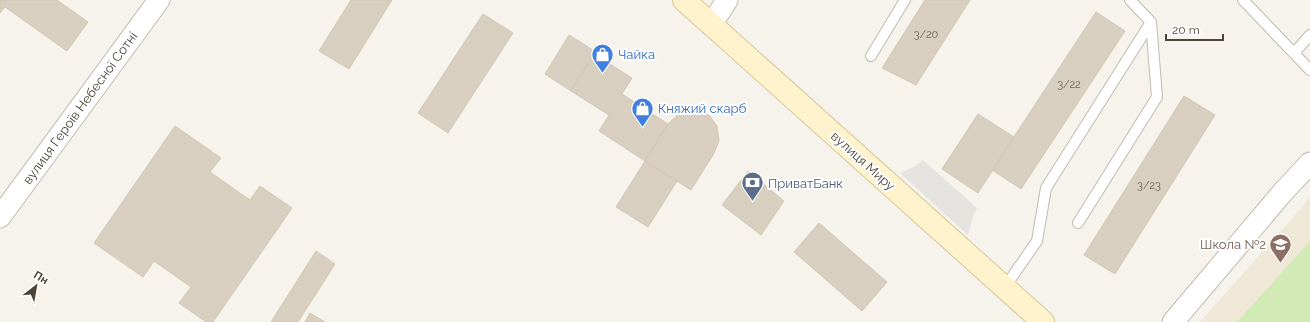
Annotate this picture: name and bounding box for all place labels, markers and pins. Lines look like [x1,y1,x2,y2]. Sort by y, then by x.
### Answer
shop icon: Чайка [589,41,615,74]
place label: Чайка [618,47,655,62]
shop icon: Княжий скарб [629,95,655,128]
place label: Княжий скарб [658,101,747,116]
bank icon: ПриватБанк [740,170,766,203]
place label: ПриватБанк [768,176,843,191]
school or university icon: Школа №2 [1268,231,1294,264]
place label: Школа №2 [1200,237,1266,252]

